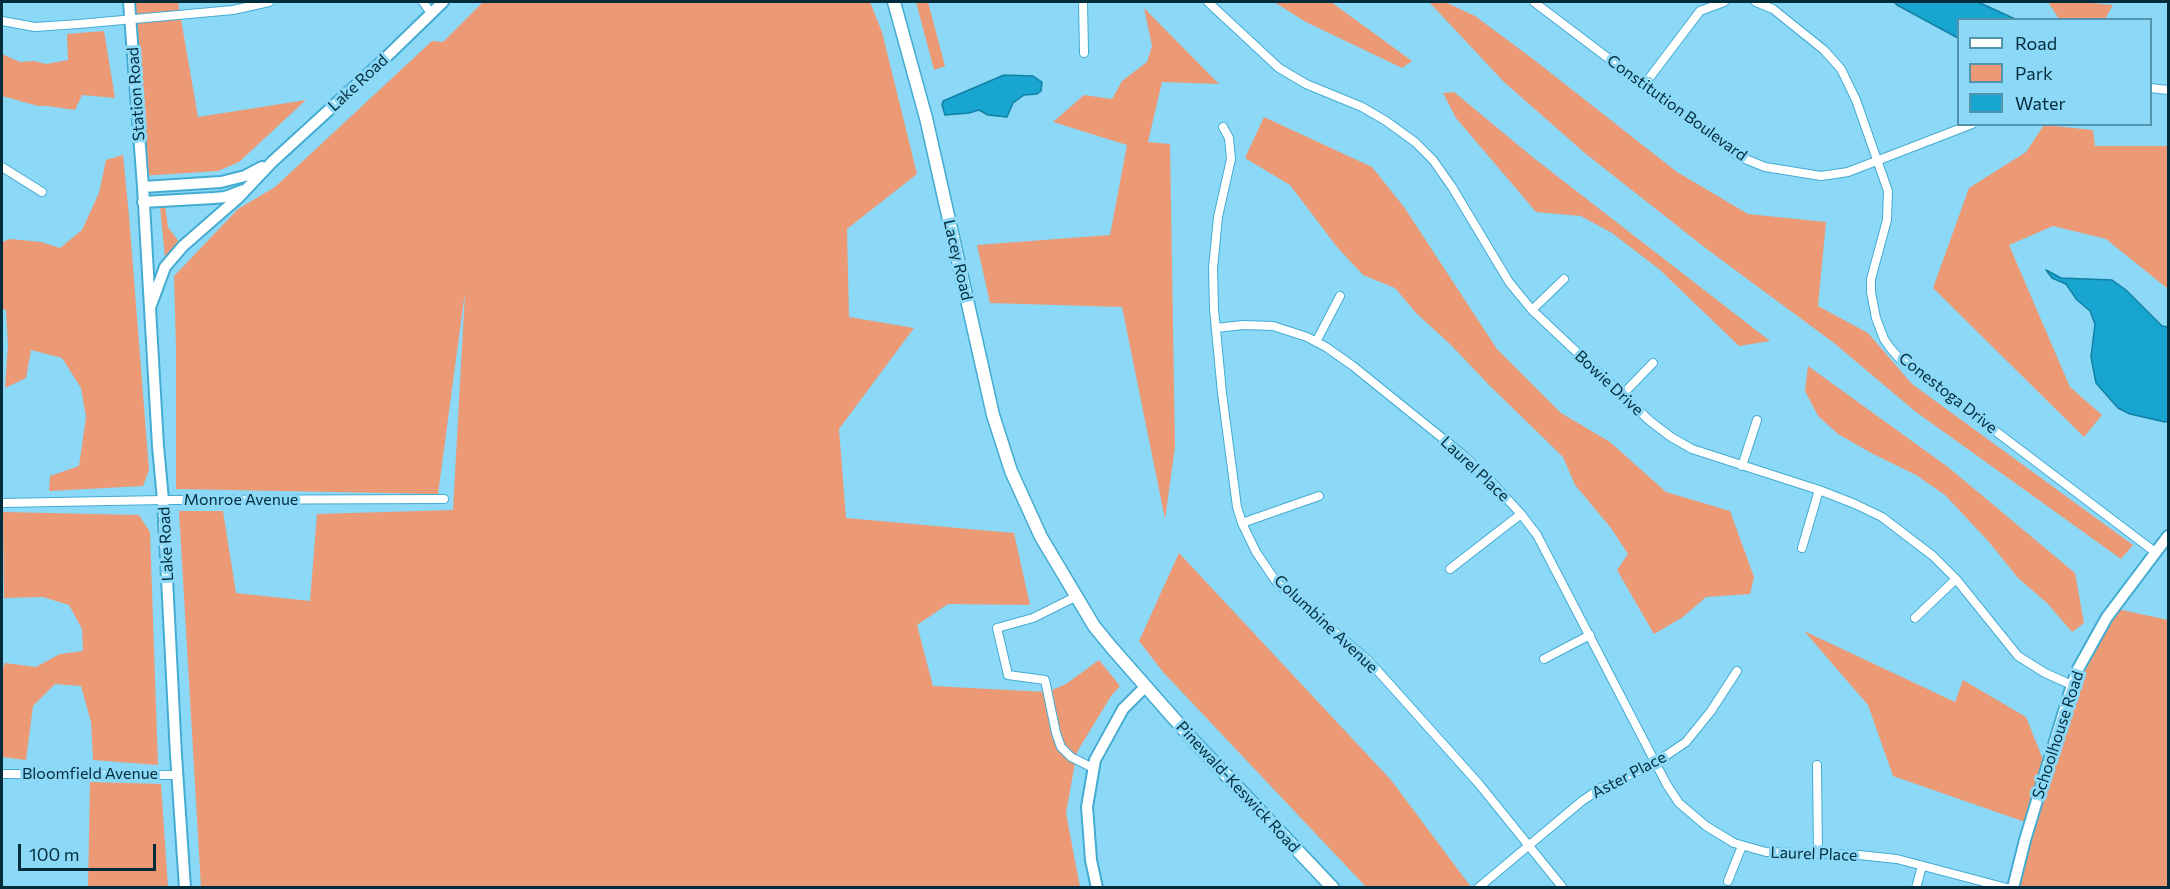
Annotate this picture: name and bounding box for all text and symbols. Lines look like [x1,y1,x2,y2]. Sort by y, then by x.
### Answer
legend [1957,18,2152,126]
text: Road [2015,32,2057,54]
street label: Station Road [123,46,149,142]
street label: Lake Road [324,51,392,115]
street label: Constitution Boulevard [1603,51,1751,165]
text: Park [2015,62,2053,84]
text: Water [2015,92,2066,114]
street label: Lacey Road [939,218,977,302]
street label: Bowie Drive [1571,346,1647,420]
street label: Conestoga Drive [1895,348,2001,438]
street label: Laurel Place [1437,432,1513,506]
street label: Monroe Avenue [184,490,298,510]
street label: Lake Road [154,506,178,582]
street label: Columbine Avenue [1270,571,1382,677]
street label: Schoolhouse Road [2028,669,2088,801]
street label: Pinewald-Keswick Road [1172,717,1304,857]
street label: Aster Place [1589,747,1669,803]
street label: Bloomfield Avenue [22,764,158,784]
scale bar [21,832,159,870]
text: 100 m [29,843,79,865]
street label: Laurel Place [1770,843,1858,865]

